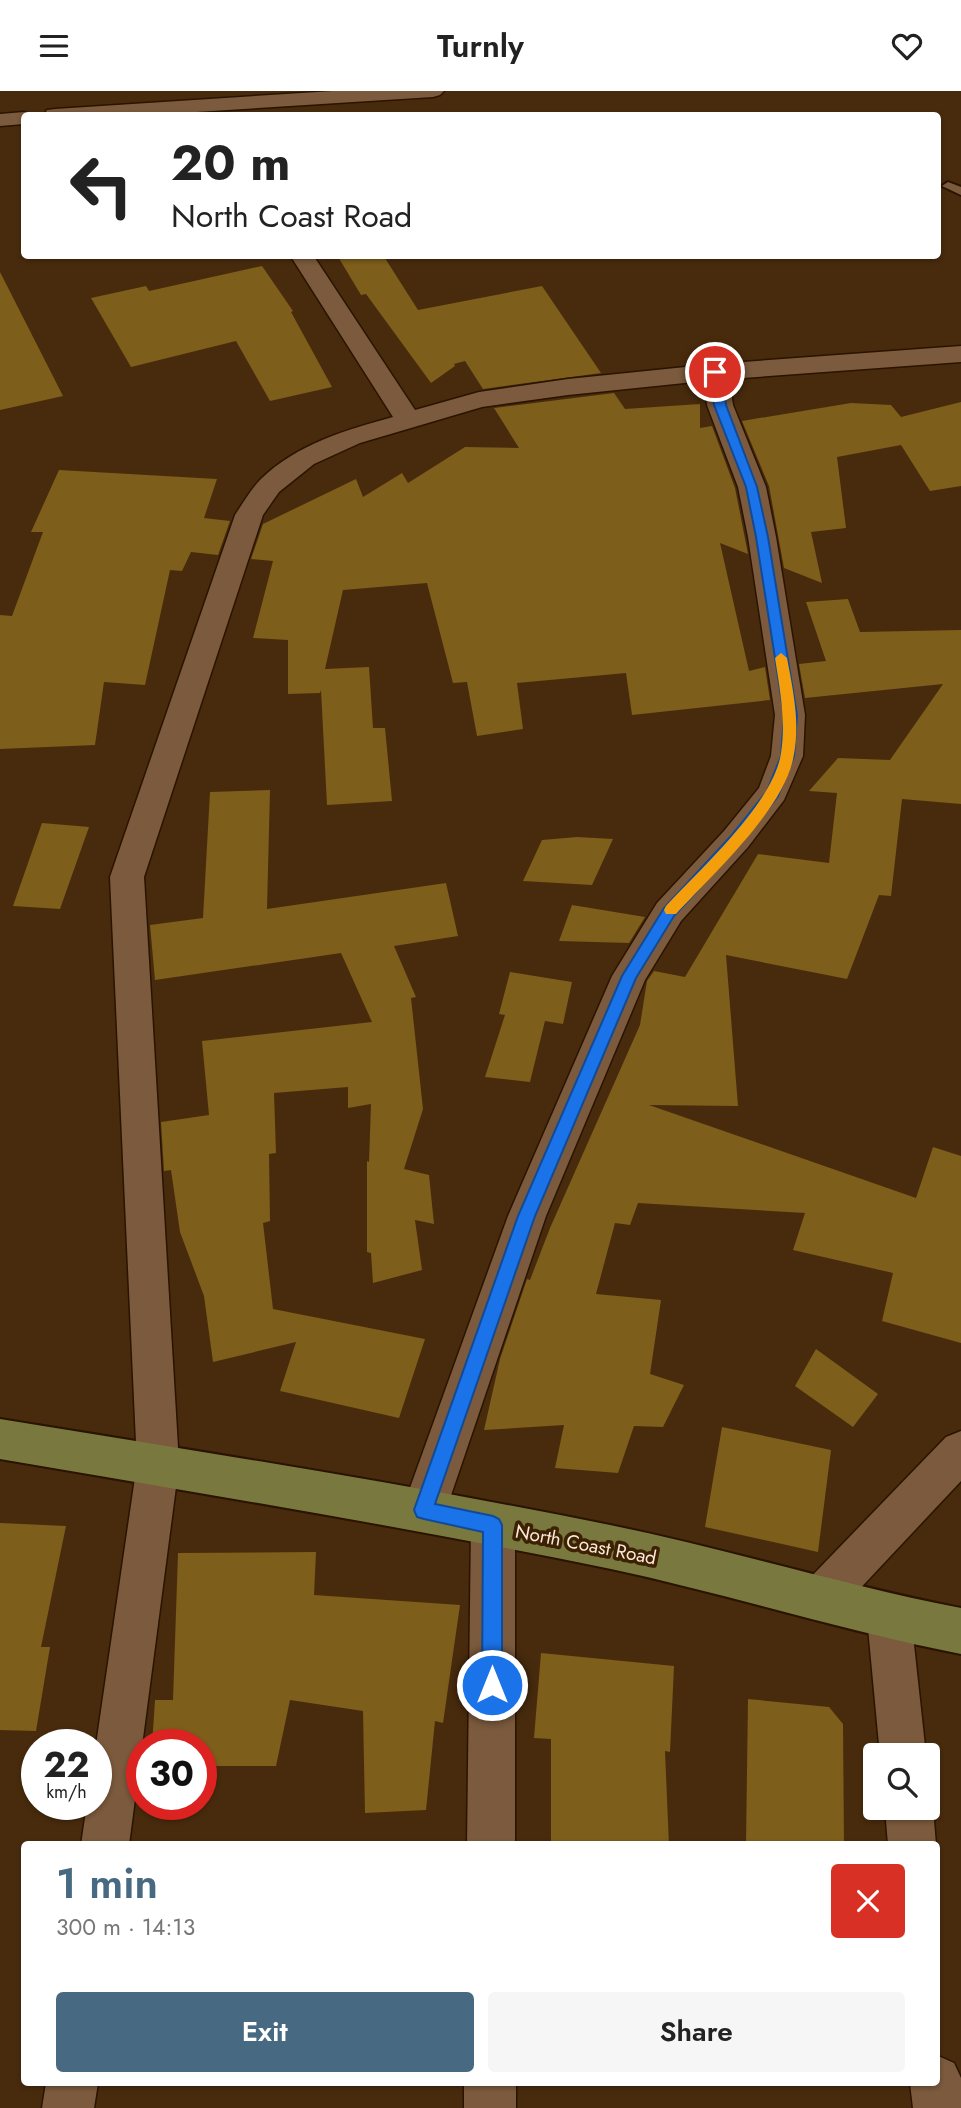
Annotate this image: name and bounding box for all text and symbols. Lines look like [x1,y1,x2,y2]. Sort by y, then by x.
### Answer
text: Turnly [437,23,524,69]
icon: menu [35,27,73,65]
icon: heart [888,27,926,65]
text: 20 m [171,128,290,198]
icon: left [56,140,147,231]
text: North Coast Road [171,193,412,239]
pin [685,342,745,402]
icon: arrive [696,353,734,391]
street label: North Coast Road [513,1518,659,1571]
position arrow [455,1648,529,1722]
speed limit sign: 30 [126,1729,217,1820]
text: 22 [44,1740,89,1790]
map controls [863,1743,940,1820]
button: search [863,1743,940,1820]
text: km/h [46,1779,87,1805]
text: 1 min [56,1853,158,1914]
button: close [831,1864,905,1938]
text: 300 m · 14:13 [56,1910,195,1944]
button: Exit [56,1992,474,2072]
button: Share [488,1992,905,2072]

